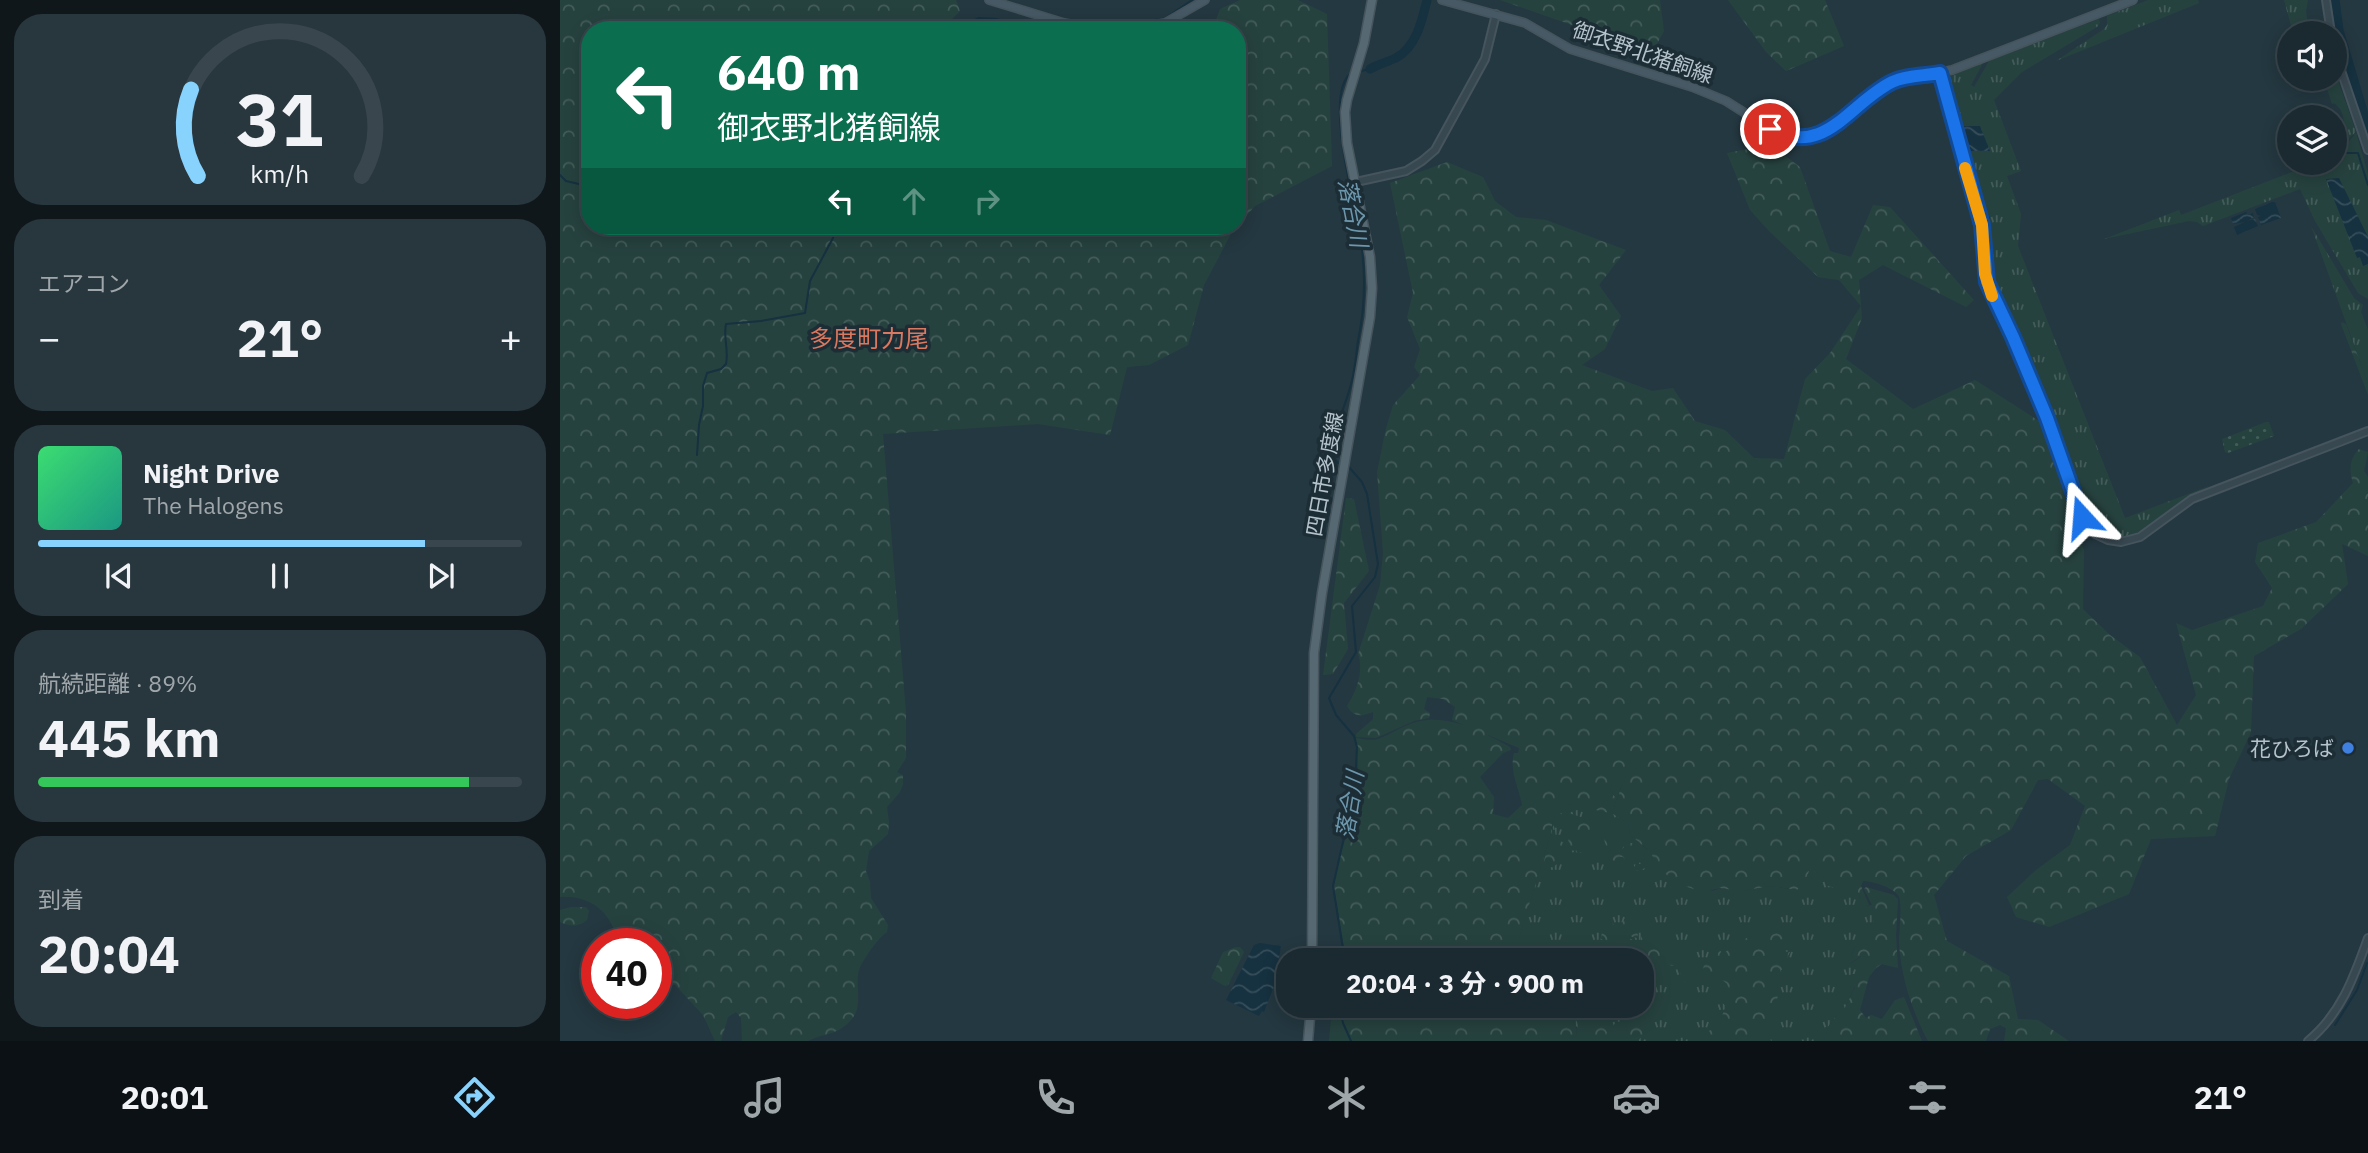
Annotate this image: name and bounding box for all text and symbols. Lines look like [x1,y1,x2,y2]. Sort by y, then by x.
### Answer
street label: 御衣野北猪飼線 [1569,15,1717,89]
map controls [2277,21,2347,175]
button: sound [2277,21,2347,91]
text: 640 m [717,40,861,103]
icon: left [602,49,693,140]
text: 31 [236,71,324,166]
pin [1740,99,1800,159]
button: layers [2277,105,2347,175]
text: 御衣野北猪飼線 [717,106,941,148]
icon: arrive [1751,110,1789,148]
text: km/h [251,157,309,190]
water label: 落合川 [1333,176,1376,253]
icon: left [822,182,860,220]
icon: ahead [895,182,933,220]
icon: right [968,182,1006,220]
text: エアコン [38,268,130,298]
text: 21° [237,304,323,371]
text: − [38,313,61,362]
text: + [499,313,522,362]
district label: 多度町力尾 [809,322,929,354]
street label: 四日市多度線 [1299,410,1349,538]
text: Night Drive [143,456,280,490]
position arrow [2045,480,2119,554]
text: The Halogens [143,490,284,520]
icon: previous [100,557,138,595]
icon: pause [261,557,299,595]
icon: next [422,557,460,595]
text: 航続距離 · 89% [38,668,197,698]
text: 445 km [38,704,220,771]
place label: 花ひろば [2250,734,2334,762]
marker: 花ひろば [2340,740,2356,756]
water label: 落合川 [1329,766,1370,841]
text: 到着 [38,884,84,914]
text: 20:04 [38,920,180,987]
speed limit sign: 40 [581,928,672,1019]
text: 20:04 · 3 分 · 900 m [1346,966,1584,1000]
icon: directions [450,1073,499,1122]
icon: music [740,1073,789,1122]
icon: phone [1031,1073,1080,1122]
icon: climate [1322,1073,1371,1122]
icon: car [1612,1073,1661,1122]
icon: filters [1903,1073,1952,1122]
text: 20:01 [121,1076,208,1118]
text: 21° [2194,1076,2247,1118]

